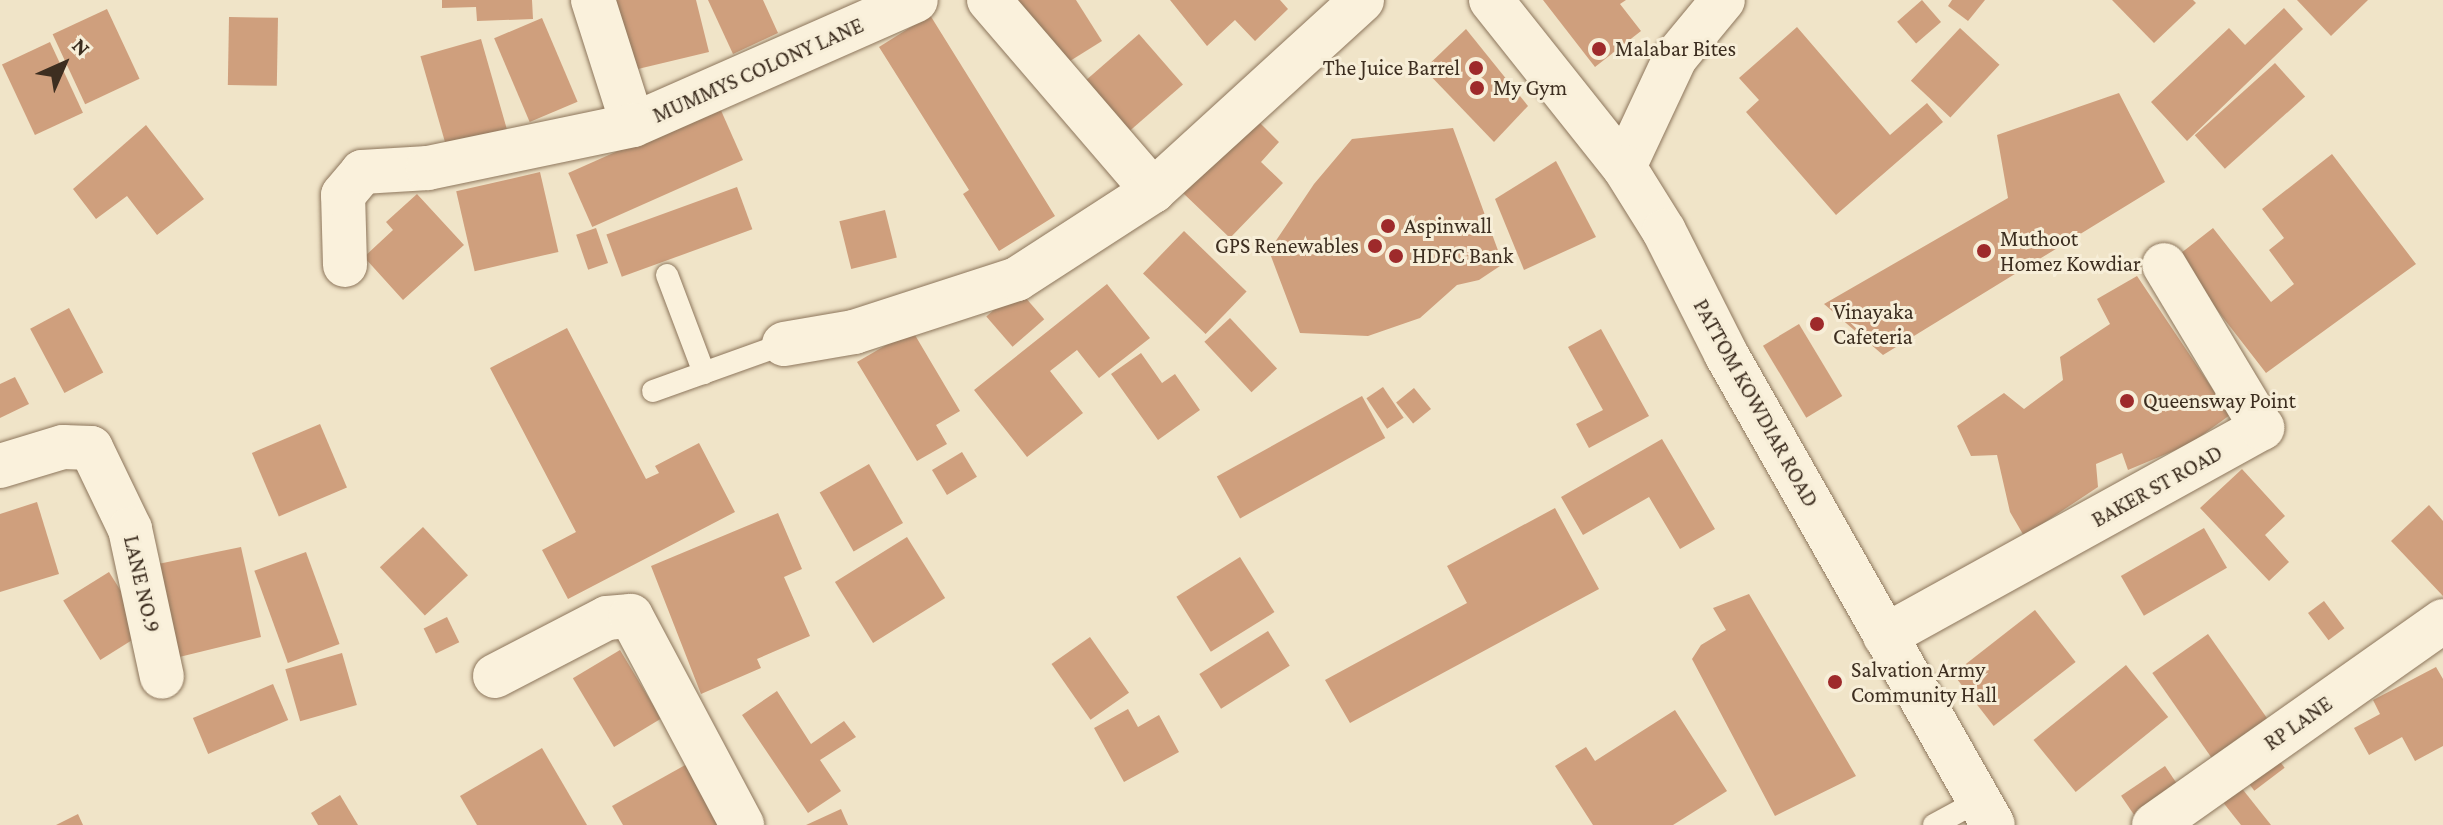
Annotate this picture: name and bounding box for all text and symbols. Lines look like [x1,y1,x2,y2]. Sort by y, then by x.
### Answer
street label: MUMMYS COLONY LANE [648,12,868,128]
north arrow [24,24,104,104]
text: N [67,33,95,61]
place label: Malabar Bites [1615,36,1736,62]
marker: Malabar Bites [1590,40,1608,58]
place label: The Juice Barrel [1323,55,1460,81]
marker: The Juice Barrel [1467,59,1485,77]
place label: My Gym [1493,75,1567,101]
marker: My Gym [1468,79,1486,97]
place label: Aspinwall [1404,213,1492,239]
marker: Aspinwall [1379,217,1397,235]
place label: Muthoot Homez Kowdiar [2000,225,2141,276]
place label: GPS Renewables [1215,233,1359,259]
marker: GPS Renewables [1366,237,1384,255]
marker: Muthoot Homez Kowdiar [1975,242,1993,260]
place label: HDFC Bank [1412,243,1513,269]
marker: HDFC Bank [1387,247,1405,265]
street label: PATTOM KOWDIAR ROAD [1688,294,1824,512]
place label: Vinayaka Cafeteria [1833,298,1914,350]
marker: Vinayaka Cafeteria [1808,315,1826,333]
place label: Queensway Point [2143,388,2296,414]
marker: Queensway Point [2118,392,2136,410]
street label: BAKER ST ROAD [2087,439,2227,533]
street label: LANE NO.9 [118,533,166,635]
place label: Salvation Army Community Hall [1851,656,1997,708]
marker: Salvation Army Community Hall [1826,673,1844,691]
street label: RP LANE [2259,690,2337,756]

